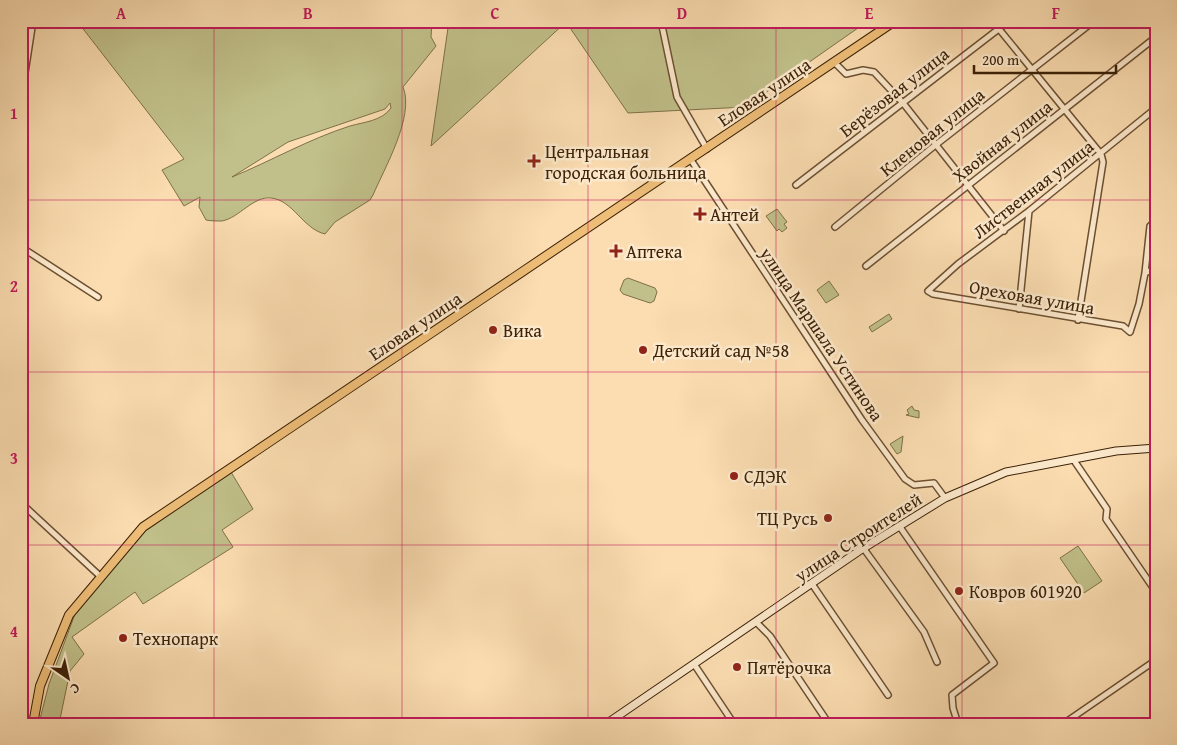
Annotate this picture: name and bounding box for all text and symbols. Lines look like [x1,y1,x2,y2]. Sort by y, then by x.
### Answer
text: A [116,1,127,25]
text: B [303,1,313,25]
text: C [490,1,500,25]
text: D [677,1,687,25]
text: E [865,1,874,25]
text: F [1052,1,1060,25]
street label: Берёзовая улица [833,40,955,144]
scale bar [974,42,1117,74]
text: 200 m [982,49,1020,70]
street label: Еловая улица [712,51,816,133]
street label: Кленовая улица [874,81,991,183]
street label: Хвойная улица [946,93,1058,189]
text: 1 [10,101,18,125]
street label: Лиственная улица [967,133,1100,245]
place label: Центральная городская больница [545,138,707,186]
marker: Центральная городская больница [527,154,541,168]
place label: Антей [710,201,759,228]
marker: Антей [694,208,706,220]
place label: Аптека [626,238,683,265]
street label: улица Маршала Устинова [753,241,891,427]
marker: Аптека [610,245,622,257]
street label: Ореховая улица [967,273,1097,321]
text: 2 [10,274,18,298]
street label: Еловая улица [363,285,467,367]
place label: Вика [503,317,542,344]
marker: Вика [487,324,499,336]
place label: Детский сад №58 [652,337,789,364]
marker: Детский сад №58 [637,344,649,356]
text: 3 [10,446,18,470]
place label: СДЭК [744,463,787,490]
marker: СДЭК [728,470,740,482]
street label: улица Строителей [788,486,927,589]
place label: ТЦ Русь [757,505,818,532]
marker: ТЦ Русь [822,512,834,524]
place label: Ковров 601920 [969,578,1082,605]
marker: Ковров 601920 [953,585,965,597]
text: 4 [10,619,18,643]
place label: Технопарк [133,625,219,652]
marker: Технопарк [117,632,129,644]
north arrow [42,652,92,702]
place label: Пятёрочка [747,654,832,681]
marker: Пятёрочка [731,661,743,673]
text: С [66,678,84,699]

